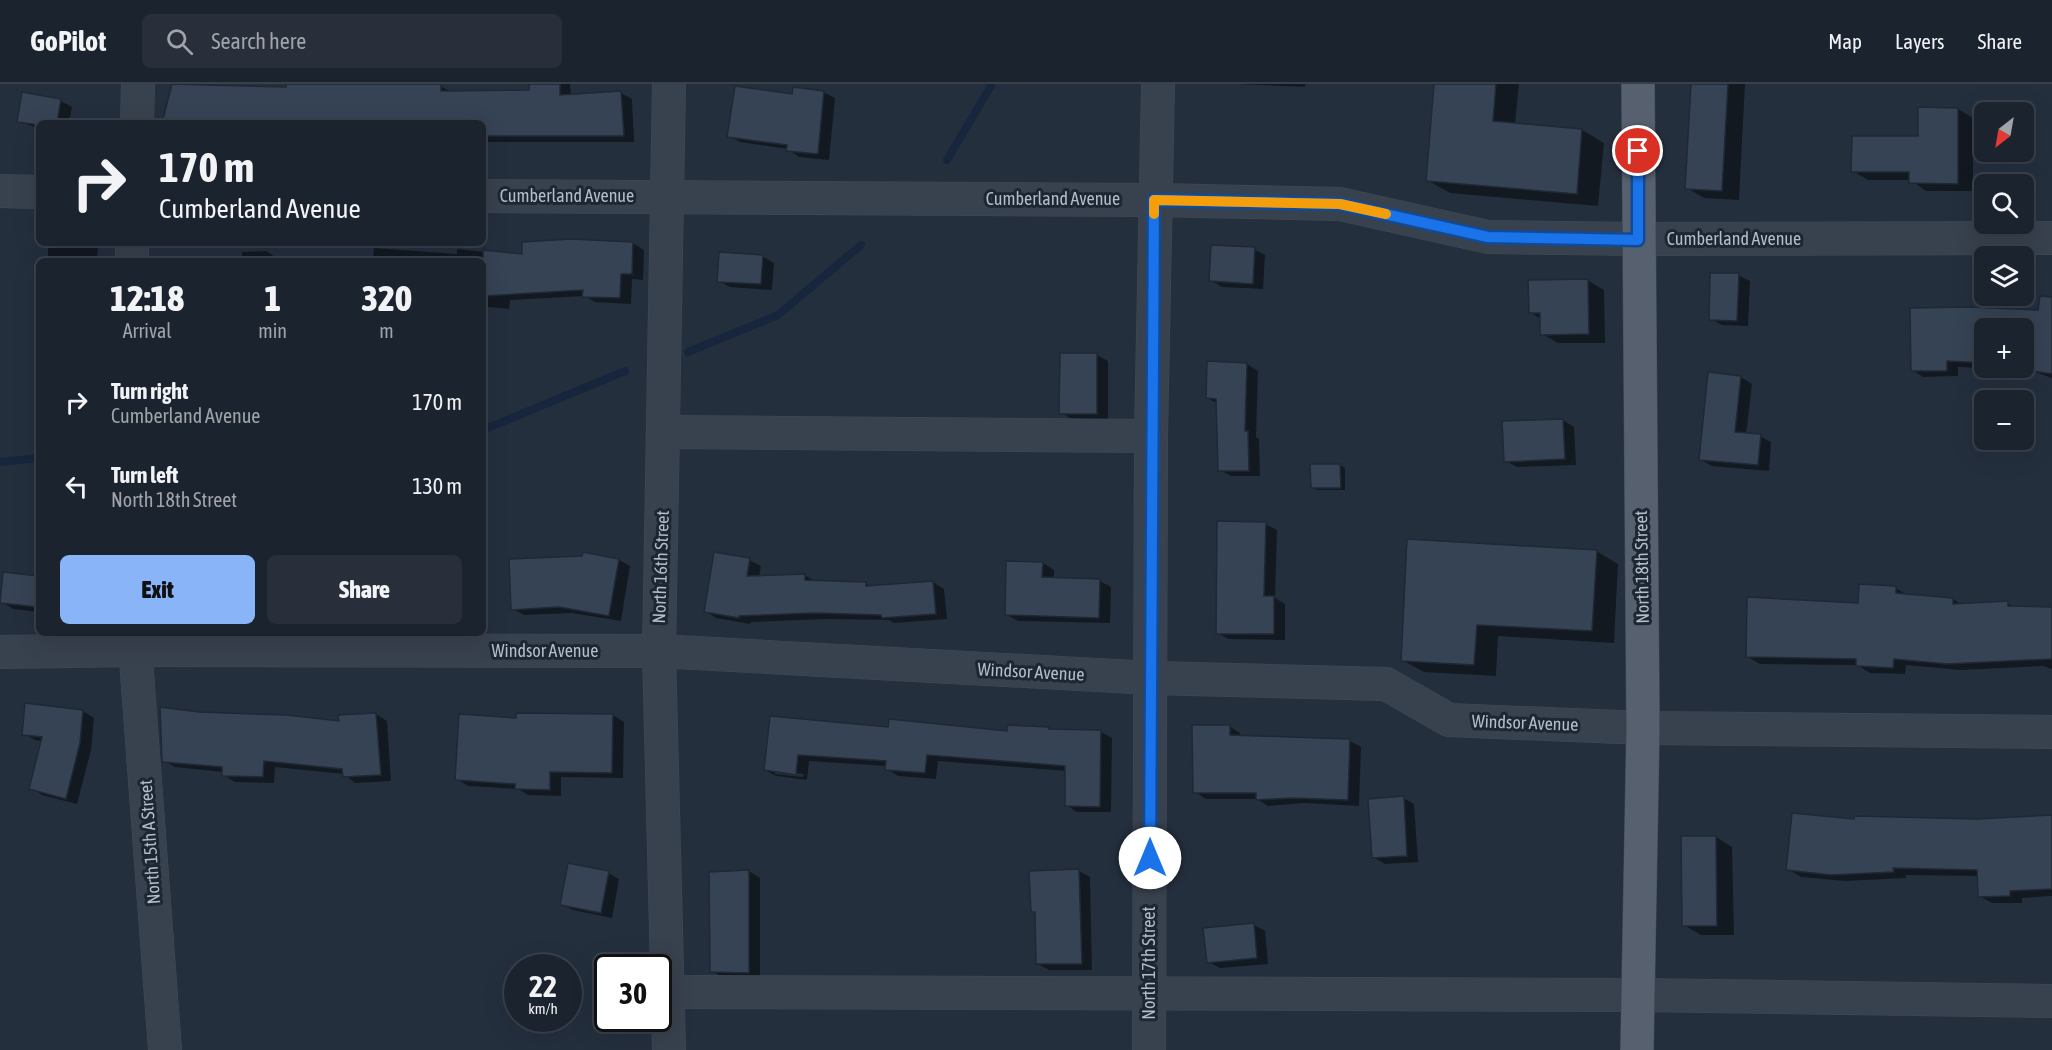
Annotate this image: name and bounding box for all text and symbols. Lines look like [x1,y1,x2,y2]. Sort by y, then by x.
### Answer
search box [142,14,562,68]
text: GoPilot [30,25,106,57]
icon: search [163,25,196,58]
text: Search here [211,28,306,54]
text: Map [1828,29,1862,53]
text: Layers [1895,29,1945,53]
text: Share [1978,29,2022,53]
north arrow [1974,102,2034,162]
map controls [1974,102,2034,450]
pin [1612,125,1663,176]
icon: arrive [1621,134,1654,167]
text: 170 m [159,143,254,191]
icon: right [60,144,138,222]
button: search [1974,174,2034,234]
street label: Cumberland Avenue [500,185,634,206]
street label: Cumberland Avenue [986,188,1120,209]
text: Cumberland Avenue [159,193,361,224]
street label: Cumberland Avenue [1667,228,1801,249]
button: layers [1974,246,2034,306]
text: 12:18 [110,277,184,319]
text: 1 [264,277,281,319]
text: 320 [361,277,412,319]
button: + [1974,318,2034,378]
text: Arrival [123,319,172,342]
text: min [258,319,287,342]
text: m [379,319,394,342]
text: Turn right [111,378,188,404]
icon: right [60,386,93,419]
text: 170 m [412,389,462,415]
button: − [1974,390,2034,450]
text: Cumberland Avenue [111,404,260,427]
text: Turn left [111,462,178,488]
icon: left [60,470,93,503]
text: 130 m [412,473,462,499]
text: North 18th Street [111,488,237,511]
street label: North 16th Street [648,510,673,624]
street label: North 18th Street [1630,510,1653,624]
button: Exit [60,555,255,624]
button: Share [267,555,462,624]
street label: Windsor Avenue [492,640,598,661]
street label: Windsor Avenue [977,658,1085,685]
street label: Windsor Avenue [1471,710,1579,735]
street label: North 15th A Street [135,779,164,905]
position arrow [1118,826,1182,890]
street label: North 17th Street [1138,906,1159,1020]
speed limit sign: 30 [594,954,672,1032]
text: 22 [529,969,557,1003]
text: km/h [528,1000,558,1017]

